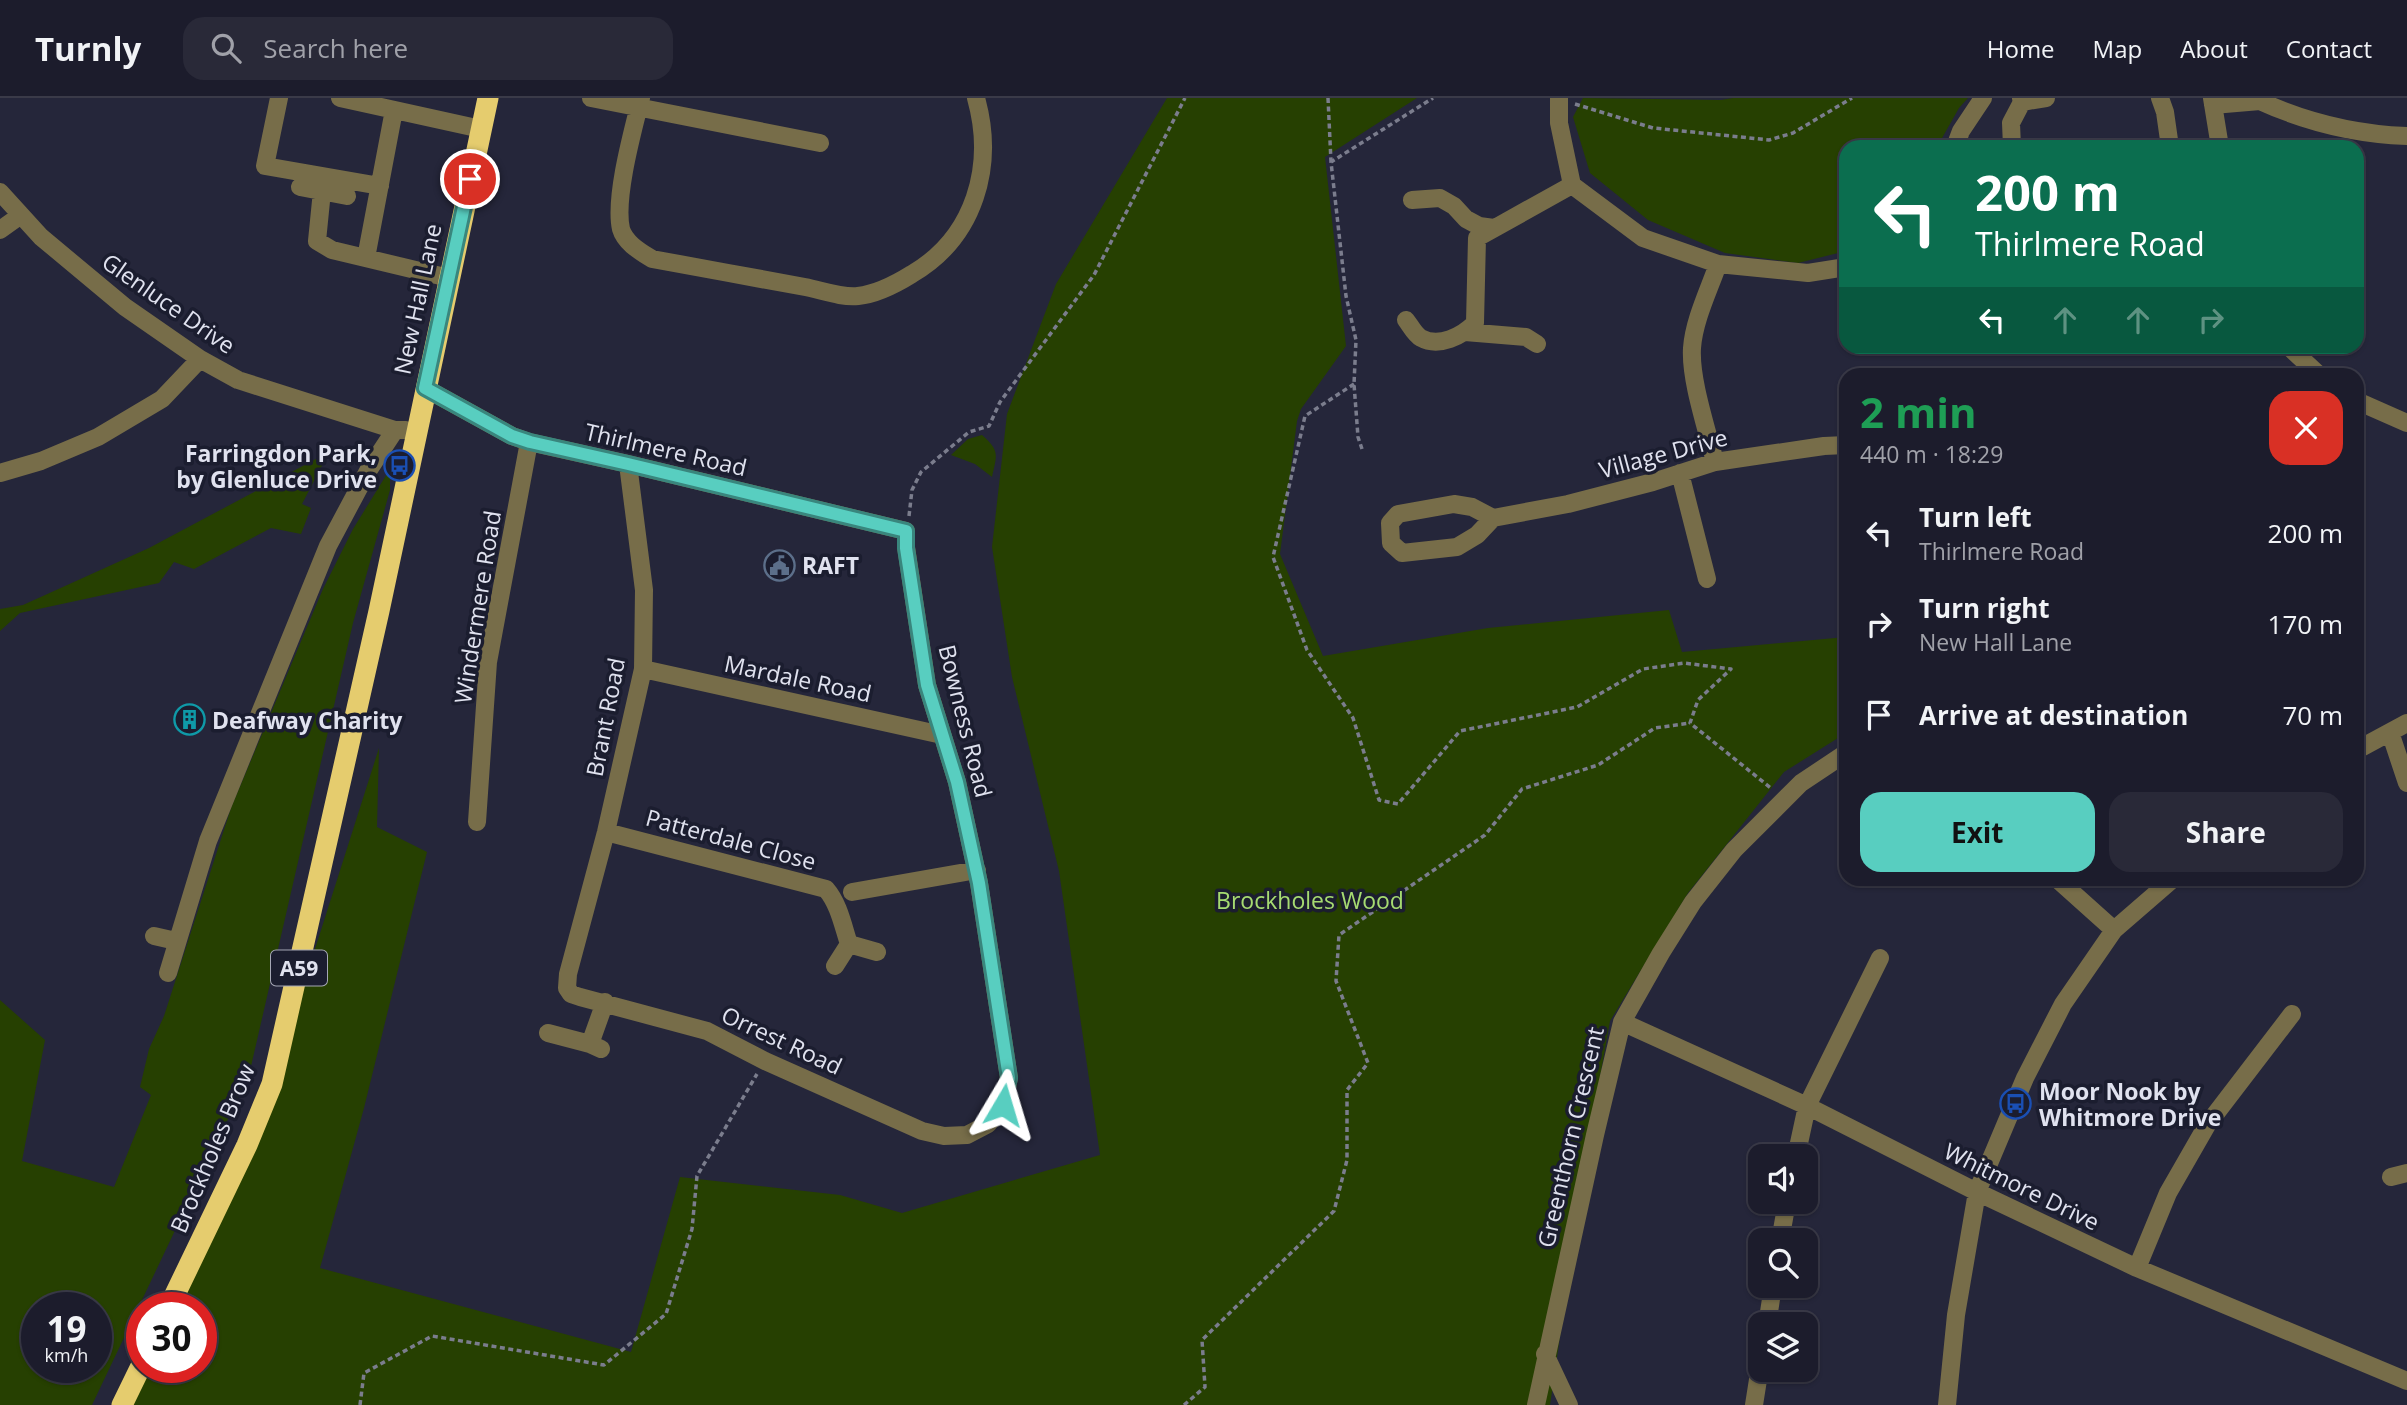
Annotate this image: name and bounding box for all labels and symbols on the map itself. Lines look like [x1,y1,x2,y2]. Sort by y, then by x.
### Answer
pin [440,149,500,209]
street label: New Hall Lane [385,221,449,377]
street label: Glenluce Drive [96,245,242,361]
street label: Thirlmere Road [582,415,750,483]
street label: Village Drive [1595,421,1731,485]
place label: Farringdon Park, by Glenluce Drive [176,437,377,495]
bus stop icon: Farringdon Park, by Glenluce Drive [383,449,417,483]
street label: Windermere Road [446,508,508,706]
public building icon: RAFT [762,548,796,582]
place label: RAFT [802,549,859,581]
street label: Bowness Road [932,641,1000,801]
street label: Mardale Road [722,647,874,709]
street label: Brant Road [578,655,632,779]
building icon: Deafway Charity [172,703,206,737]
place label: Deafway Charity [212,704,403,736]
street label: Patterdale Close [642,801,820,877]
park label: Brockholes Wood [1216,884,1404,916]
road number: A59 [271,950,327,986]
street label: Orrest Road [716,998,848,1082]
street label: Greenthorn Crescent [1529,1023,1611,1251]
street label: Brockholes Brow [162,1058,262,1237]
position arrow [966,1068,1040,1142]
place label: Moor Nook by Whitmore Drive [2039,1075,2221,1133]
bus stop icon: Moor Nook by Whitmore Drive [1999,1087,2033,1121]
street label: Whitmore Drive [1939,1135,2105,1237]
speed limit sign: 30 [126,1292,217,1383]

